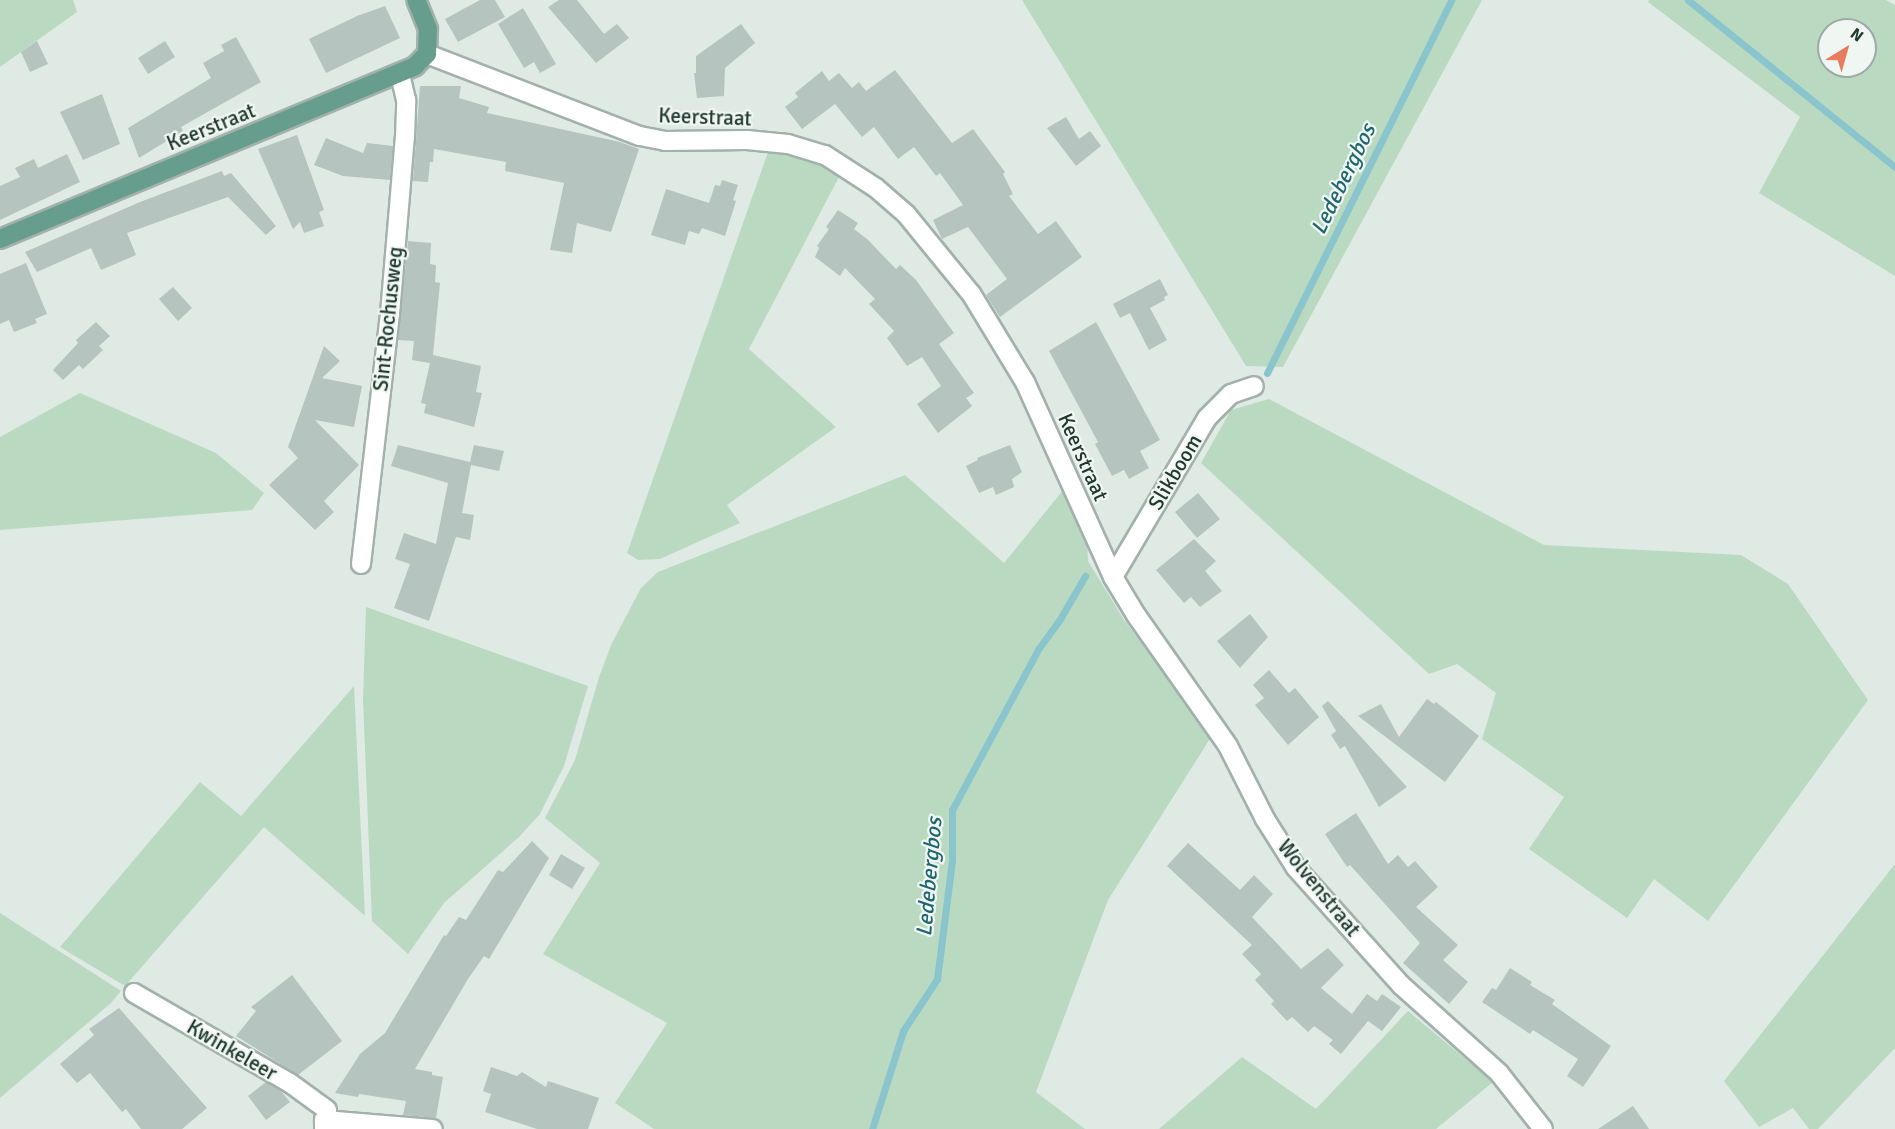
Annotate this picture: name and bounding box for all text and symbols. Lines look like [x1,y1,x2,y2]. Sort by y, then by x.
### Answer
north arrow [1817,18,1877,78]
text: N [1846,24,1867,47]
street label: Keerstraat [163,98,259,156]
street label: Keerstraat [658,103,752,131]
water label: Ledebergbos [1305,120,1381,238]
street label: Sint-Rochusweg [368,245,408,393]
street label: Keerstraat [1052,409,1114,505]
street label: Slikboom [1143,430,1207,514]
water label: Ledebergbos [911,816,947,938]
street label: Wolvenstraat [1272,834,1366,942]
street label: Kwinkeleer [182,1014,282,1086]

